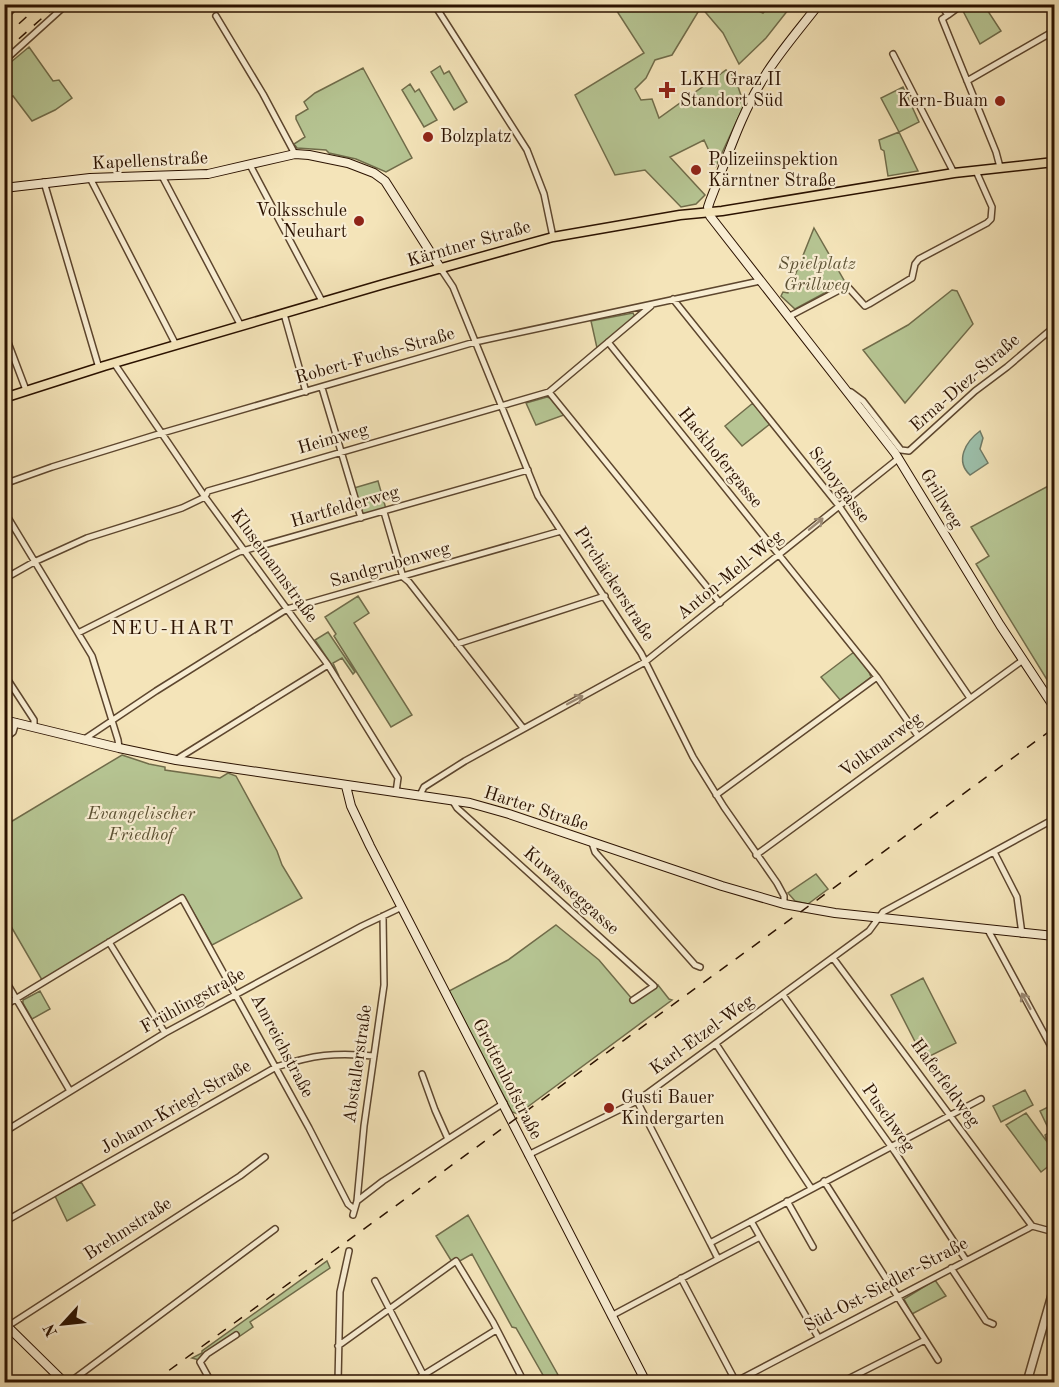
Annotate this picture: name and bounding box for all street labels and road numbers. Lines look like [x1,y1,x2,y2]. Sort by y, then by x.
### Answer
street label: Kapellenstraße [92,149,208,173]
street label: Kärntner Straße [405,218,533,270]
street label: Robert-Fuchs-Straße [293,325,457,387]
street label: Erna-Diez-Straße [907,331,1023,435]
street label: Hackhofergasse [674,404,766,512]
street label: Heimweg [296,420,371,458]
street label: Schoygasse [805,444,873,526]
street label: Grillweg [916,466,966,532]
street label: Hartfelderweg [289,483,402,531]
street label: Klusemannstraße [227,506,321,626]
street label: Pirchäckerstraße [571,524,657,644]
street label: Anton-Mell-Weg [674,527,787,623]
street label: Sandgrubenweg [328,539,452,591]
street label: Volkmarweg [836,709,926,781]
street label: Harter Straße [481,784,591,834]
street label: Kuwasseggasse [520,844,622,938]
street label: Frühlingstraße [138,965,248,1037]
street label: Amreichstraße [247,991,317,1101]
street label: Karl-Etzel-Weg [647,991,757,1079]
street label: Abstallerstraße [341,1004,375,1124]
street label: Grottenhofstraße [469,1016,545,1142]
street label: Haferfeldweg [907,1036,983,1131]
street label: Johann-Kriegl-Straße [98,1057,254,1157]
street label: Puschweg [858,1081,918,1155]
street label: Brehmstraße [81,1194,175,1264]
street label: Süd-Ost-Siedler-Straße [801,1234,971,1336]

